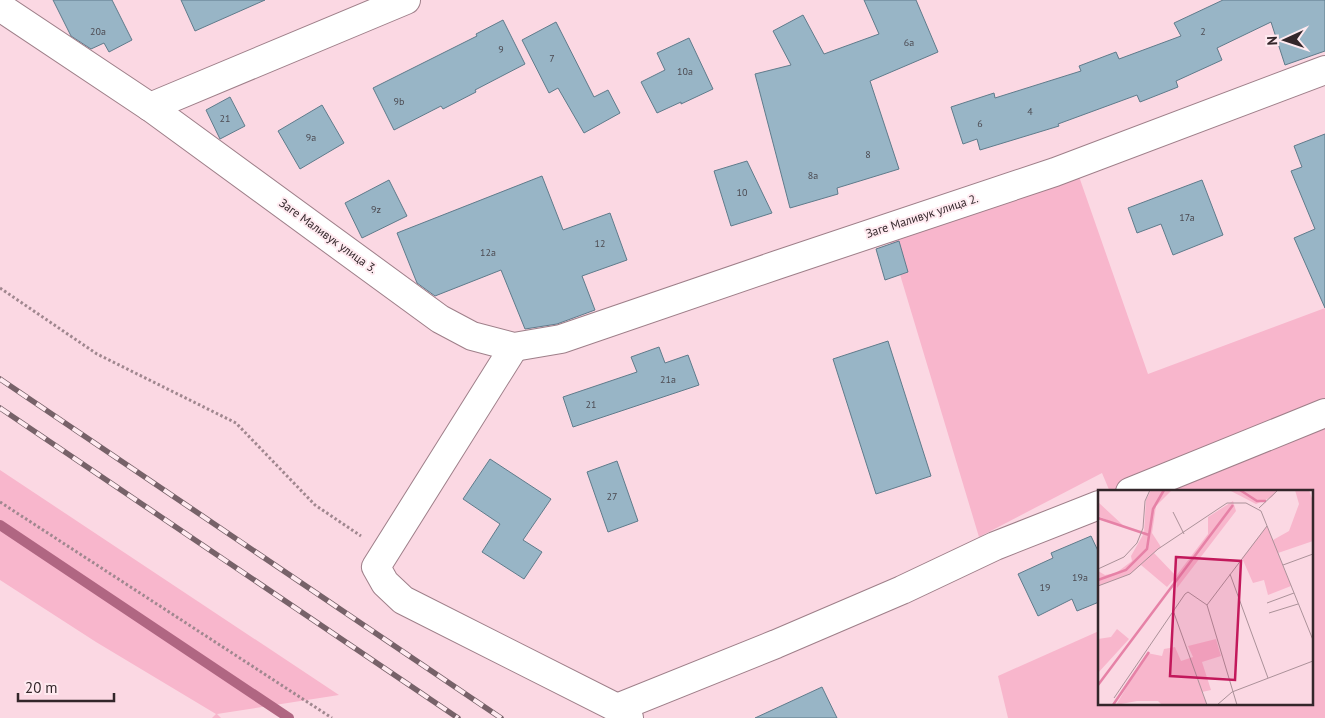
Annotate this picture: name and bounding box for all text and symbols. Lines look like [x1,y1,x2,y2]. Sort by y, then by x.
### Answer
north arrow [1260,15,1310,65]
house number: 20a [90,25,106,38]
house number: 2 [1200,25,1206,38]
house number: 6a [904,36,914,49]
text: N [1263,36,1281,46]
house number: 9 [498,43,504,56]
house number: 7 [549,52,555,65]
house number: 10a [677,65,693,78]
house number: 9b [394,95,404,108]
house number: 4 [1027,105,1033,118]
house number: 21 [220,112,230,125]
house number: 6 [977,117,983,130]
house number: 9a [306,131,316,144]
house number: 8 [865,148,871,161]
house number: 8a [808,169,818,182]
house number: 10 [737,186,748,199]
street label: Заге Маливук улица 2. [864,190,980,241]
street label: Заге Маливук улица 3. [276,195,380,276]
house number: 9z [371,203,381,216]
house number: 17a [1179,211,1195,224]
house number: 12 [595,237,605,250]
house number: 12a [480,246,496,259]
house number: 21a [660,373,676,386]
house number: 21 [586,398,596,411]
house number: 27 [607,490,617,503]
inset map [1098,490,1312,706]
house number: 19a [1072,571,1088,584]
house number: 19 [1040,581,1050,594]
scale bar [18,670,114,702]
text: 20 m [25,678,58,697]

